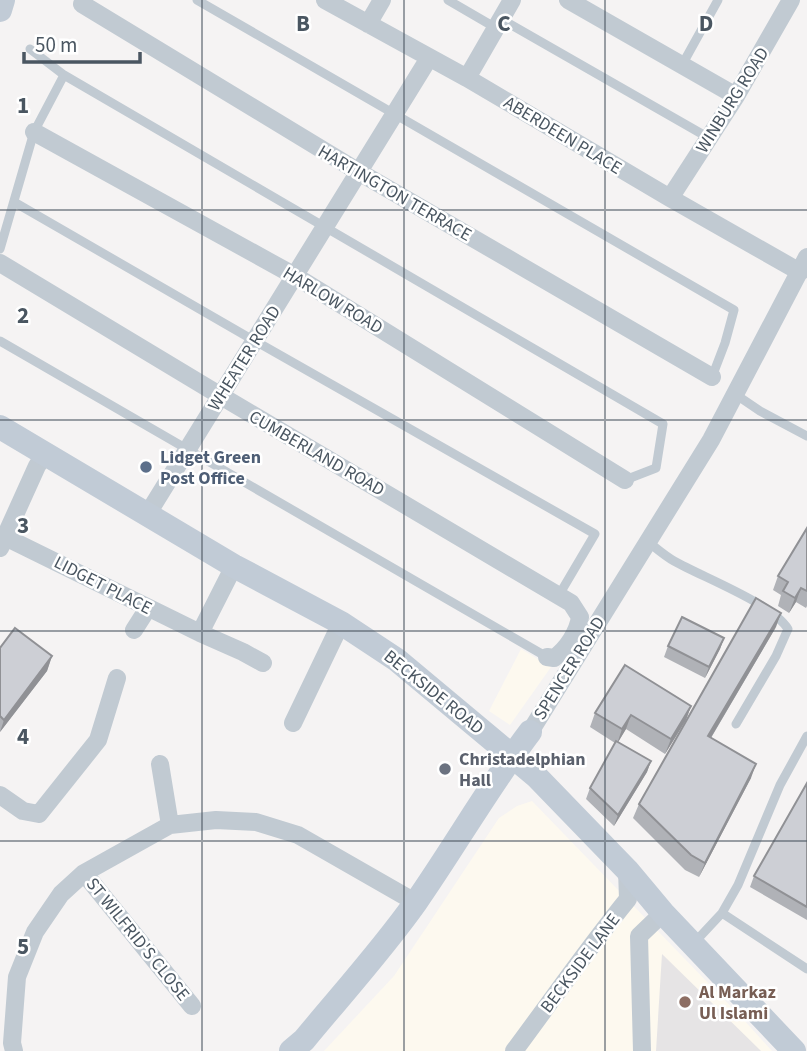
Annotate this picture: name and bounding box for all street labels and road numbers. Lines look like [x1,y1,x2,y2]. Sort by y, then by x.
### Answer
street label: WINBURG ROAD [690,43,775,158]
street label: ABERDEEN PLACE [499,90,626,181]
street label: HARTINGTON TERRACE [313,139,476,248]
street label: HARLOW ROAD [278,261,387,340]
street label: WHEATER ROAD [202,301,287,416]
street label: CUMBERLAND ROAD [244,404,389,502]
street label: LIDGET PLACE [50,550,156,621]
street label: SPENCER ROAD [528,612,611,725]
street label: BECKSIDE ROAD [378,644,489,740]
street label: ST WILFRID'S CLOSE [80,872,195,1006]
street label: BECKSIDE LANE [535,908,626,1018]

